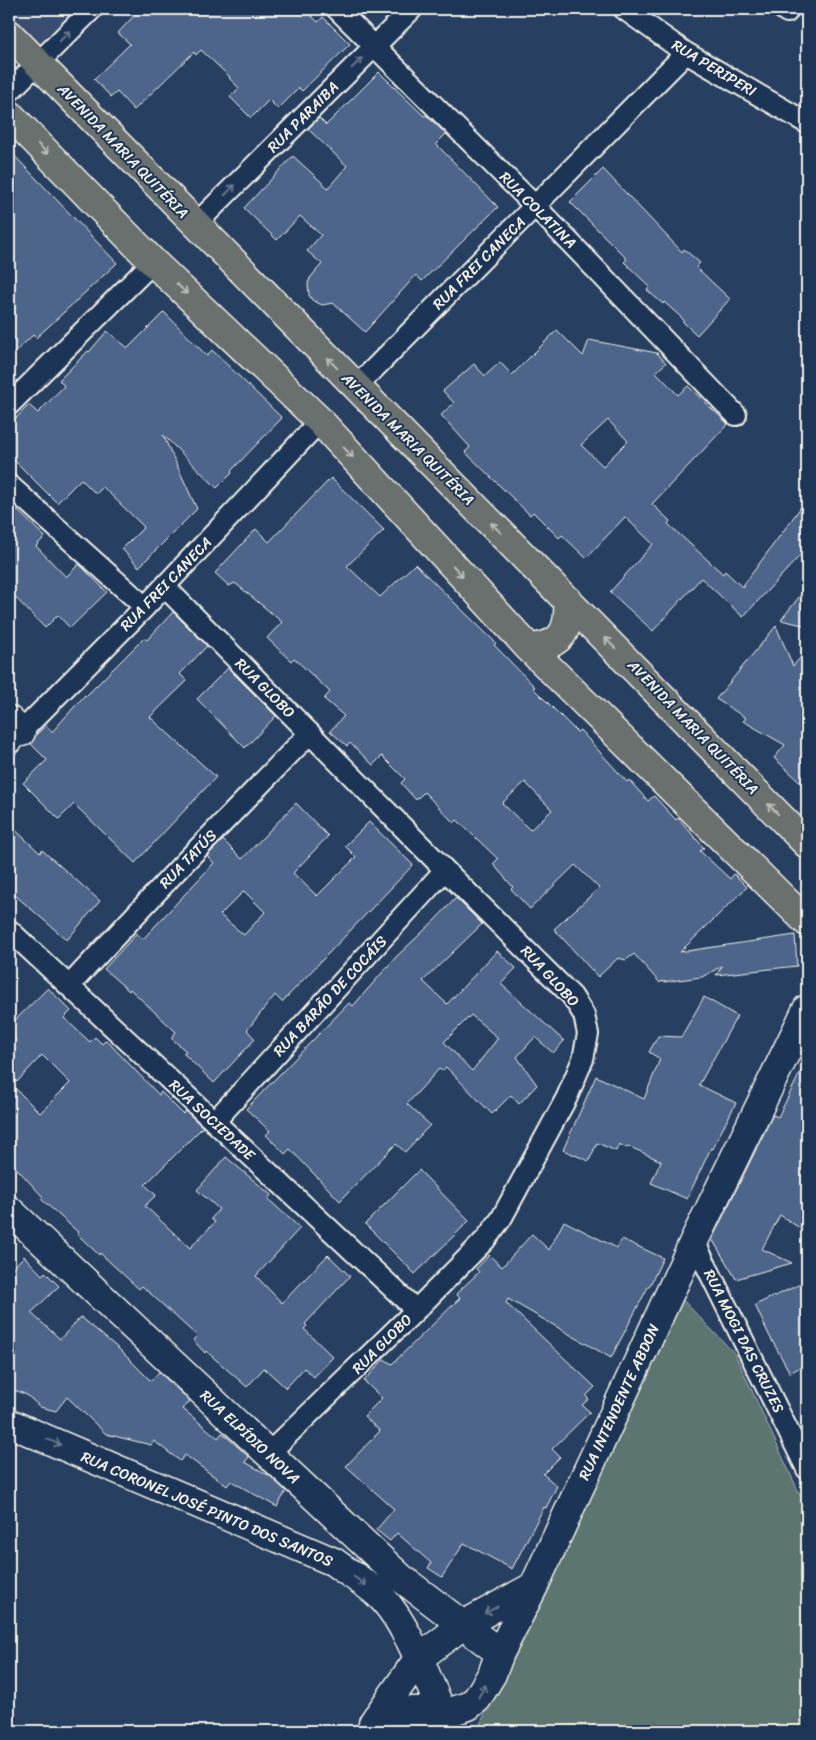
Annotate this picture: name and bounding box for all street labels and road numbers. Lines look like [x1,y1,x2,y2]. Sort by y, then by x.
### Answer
street label: RUA PERIPERI [667,32,762,104]
street label: RUA PARAIBA [261,75,345,159]
street label: AVENIDA MARIA QUITÉRIA [50,76,195,225]
street label: RUA COLATINA [493,165,583,255]
street label: RUA FREI CANECA [426,210,532,316]
street label: AVENIDA MARIA QUITÉRIA [334,365,481,512]
street label: RUA FREI CANECA [114,530,218,638]
street label: RUA GLOBO [229,652,302,725]
street label: AVENIDA MARIA QUITÉRIA [620,652,765,801]
street label: RUA TATÚS [153,823,224,895]
street label: RUA BARÃO DE COCÁIS [267,929,394,1063]
street label: RUA GLOBO [514,939,586,1013]
street label: RUA SOCIEDADE [163,1073,262,1168]
street label: RUA MOGI DAS CRUZES [696,1265,792,1417]
street label: RUA GLOBO [346,1307,419,1380]
street label: RUA INTENDENTE ABDON [571,1319,667,1485]
street label: RUA ELPÍDIO NOVA [194,1383,306,1491]
street label: RUA CORONEL JOSÉ PINTO DOS SANTOS [77,1444,338,1574]

